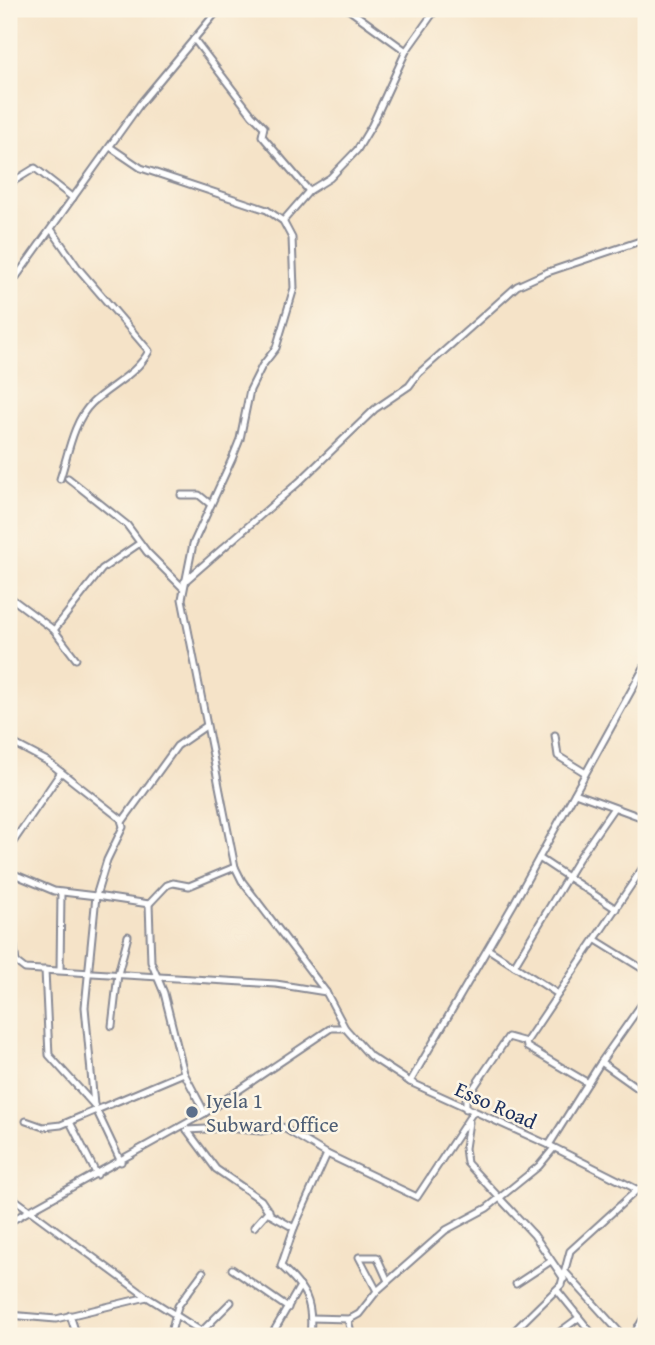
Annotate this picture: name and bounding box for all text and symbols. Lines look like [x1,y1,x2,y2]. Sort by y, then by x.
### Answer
street label: Esso Road [450,1073,543,1137]
place label: Iyela 1 Subward Office [206,1085,339,1140]
marker: Iyela 1 Subward Office [184,1104,200,1120]

